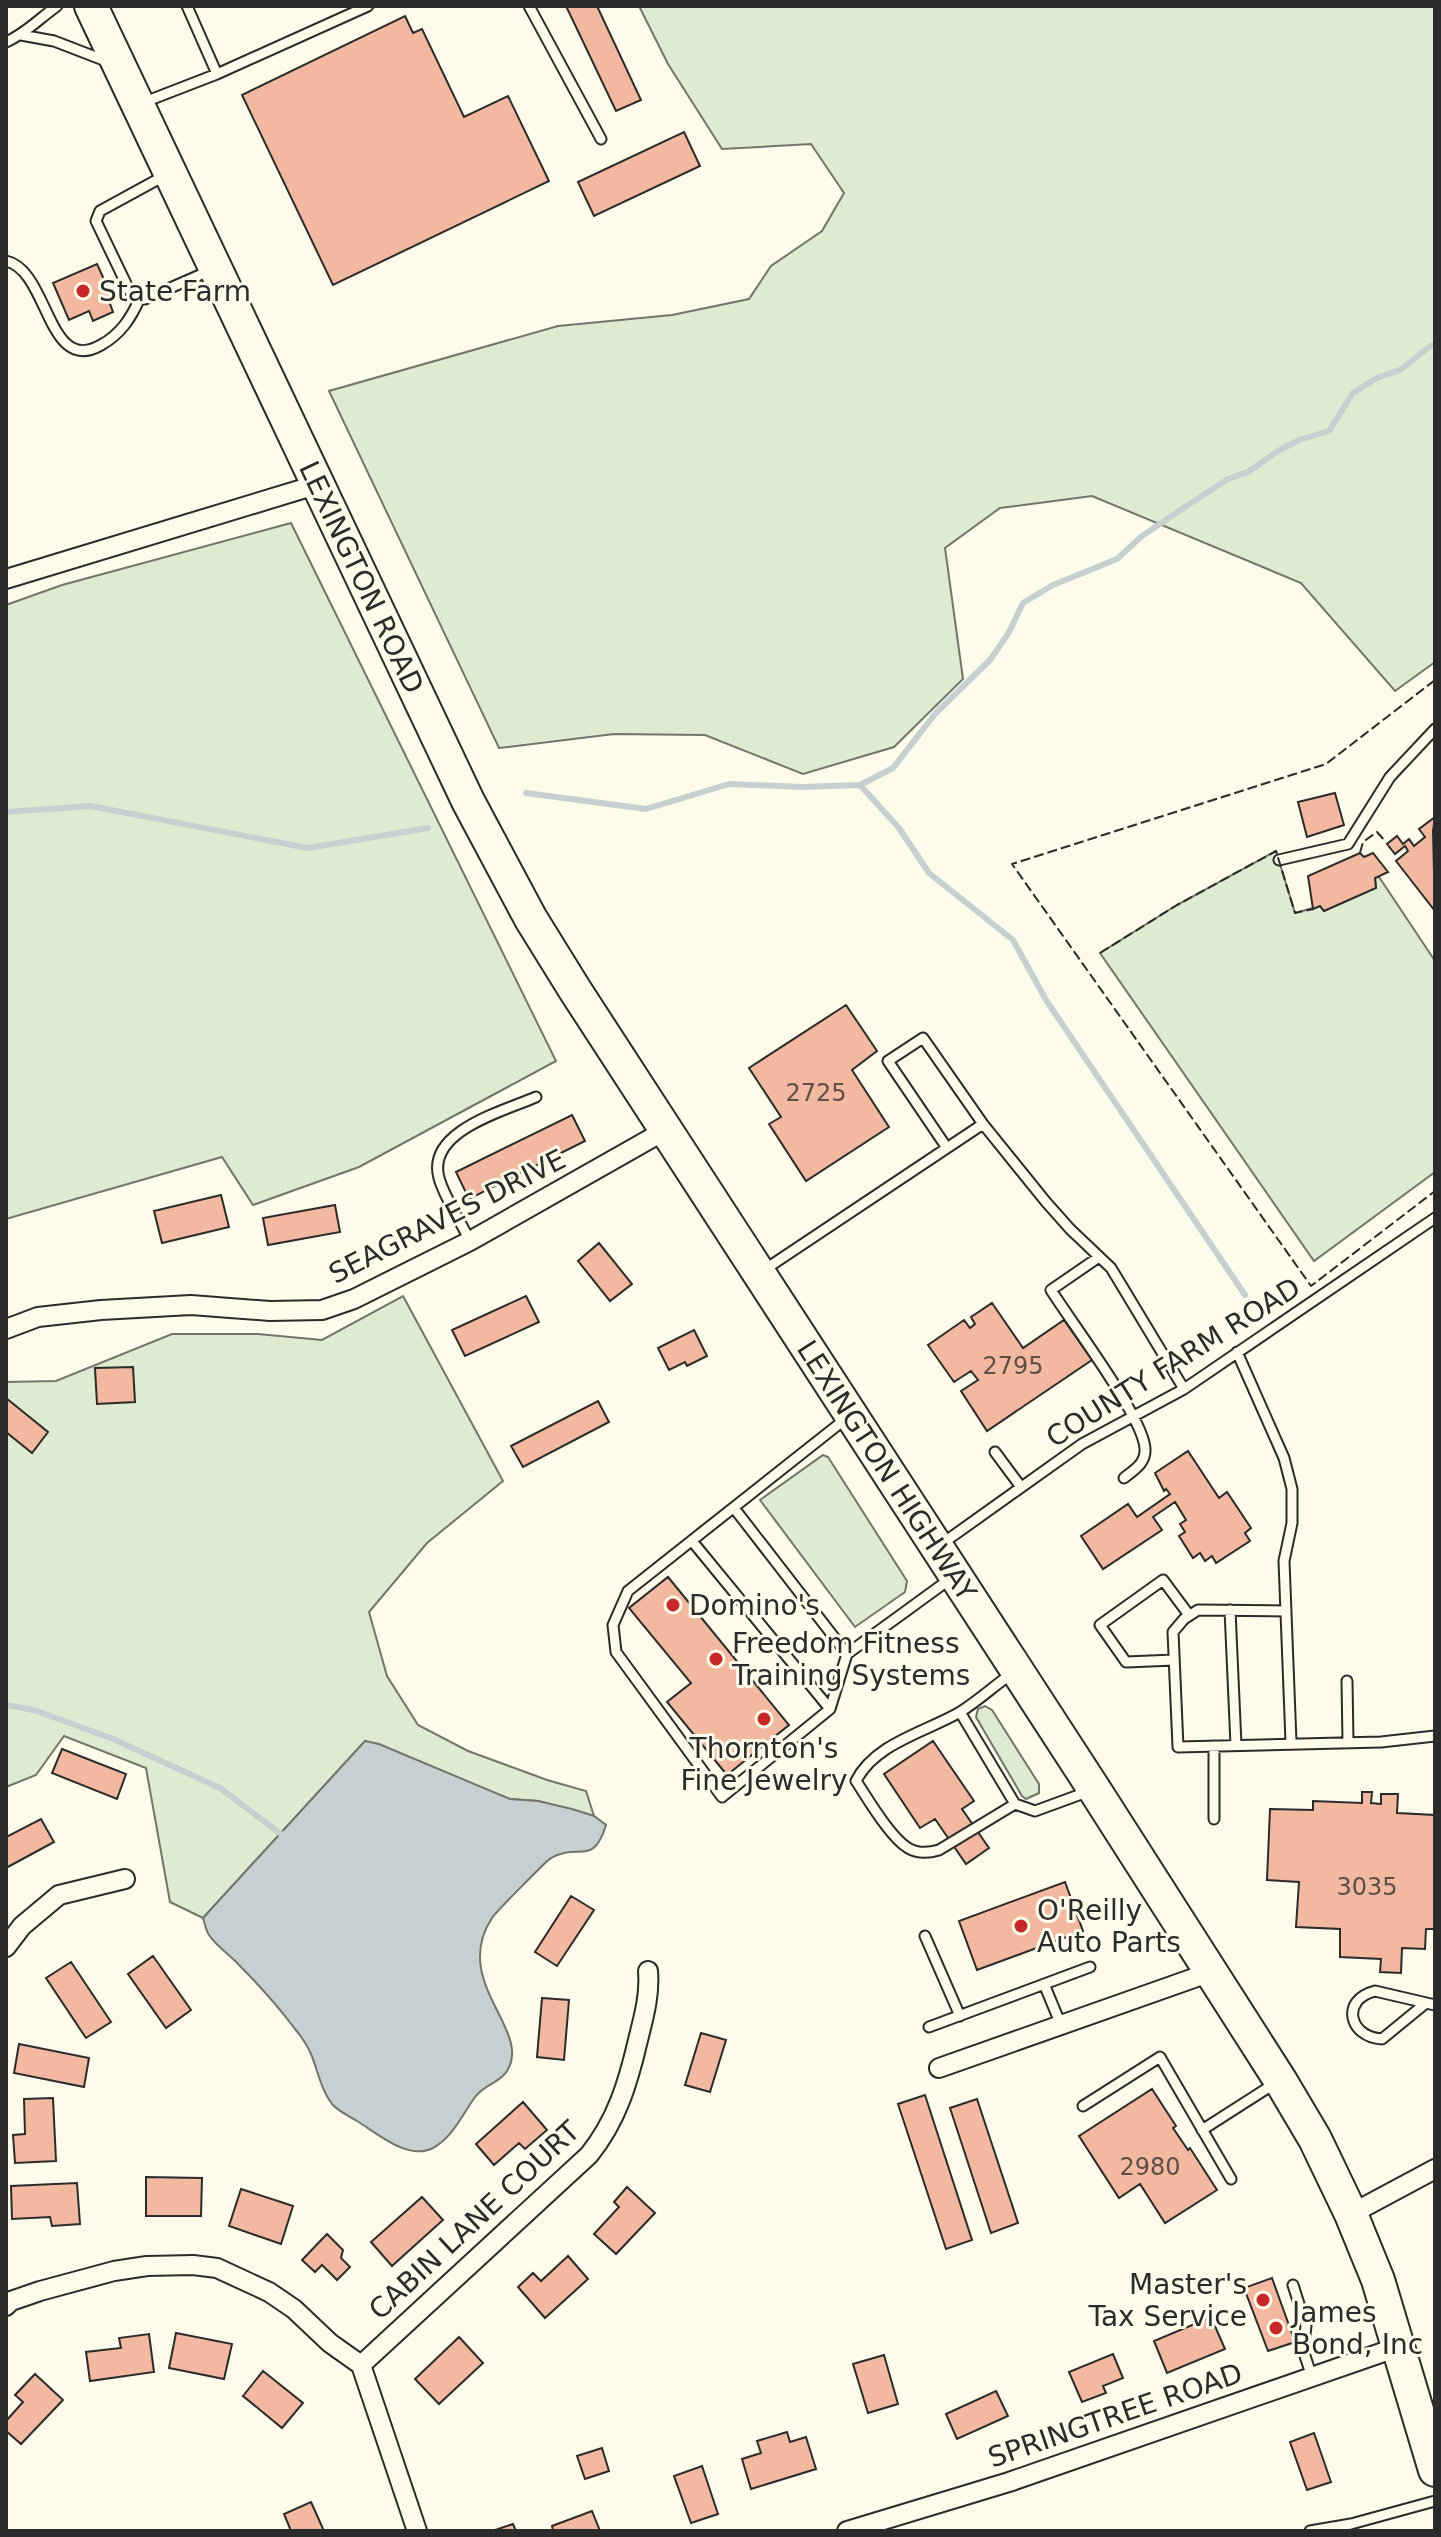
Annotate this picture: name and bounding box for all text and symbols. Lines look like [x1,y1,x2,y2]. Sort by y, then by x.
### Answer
place label: State Farm [99,275,251,308]
marker: State Farm [74,282,92,300]
street label: LEXINGTON ROAD [292,456,430,699]
house number: 2725 [785,1079,847,1107]
street label: SEAGRAVES DRIVE [323,1142,571,1290]
street label: COUNTY FARM ROAD [1040,1271,1306,1454]
street label: LEXINGTON HIGHWAY [790,1334,984,1608]
house number: 2795 [982,1352,1044,1380]
place label: Domino's [689,1589,820,1622]
marker: Domino's [664,1596,682,1614]
place label: Freedom Fitness Training Systems [731,1627,970,1692]
marker: Freedom Fitness Training Systems [707,1650,725,1668]
marker: Thornton's Fine Jewelry [755,1710,773,1728]
place label: Thornton's Fine Jewelry [680,1732,848,1797]
house number: 3035 [1336,1873,1398,1901]
place label: O'Reilly Auto Parts [1037,1894,1181,1959]
marker: O'Reilly Auto Parts [1012,1917,1030,1935]
street label: CABIN LANE COURT [362,2114,587,2326]
house number: 2980 [1119,2153,1181,2181]
place label: Master's Tax Service [1087,2268,1247,2333]
marker: Master's Tax Service [1254,2291,1272,2309]
place label: James Bond, Inc [1290,2296,1423,2361]
marker: James Bond, Inc [1267,2319,1285,2337]
street label: SPRINGTREE ROAD [984,2356,1247,2474]

